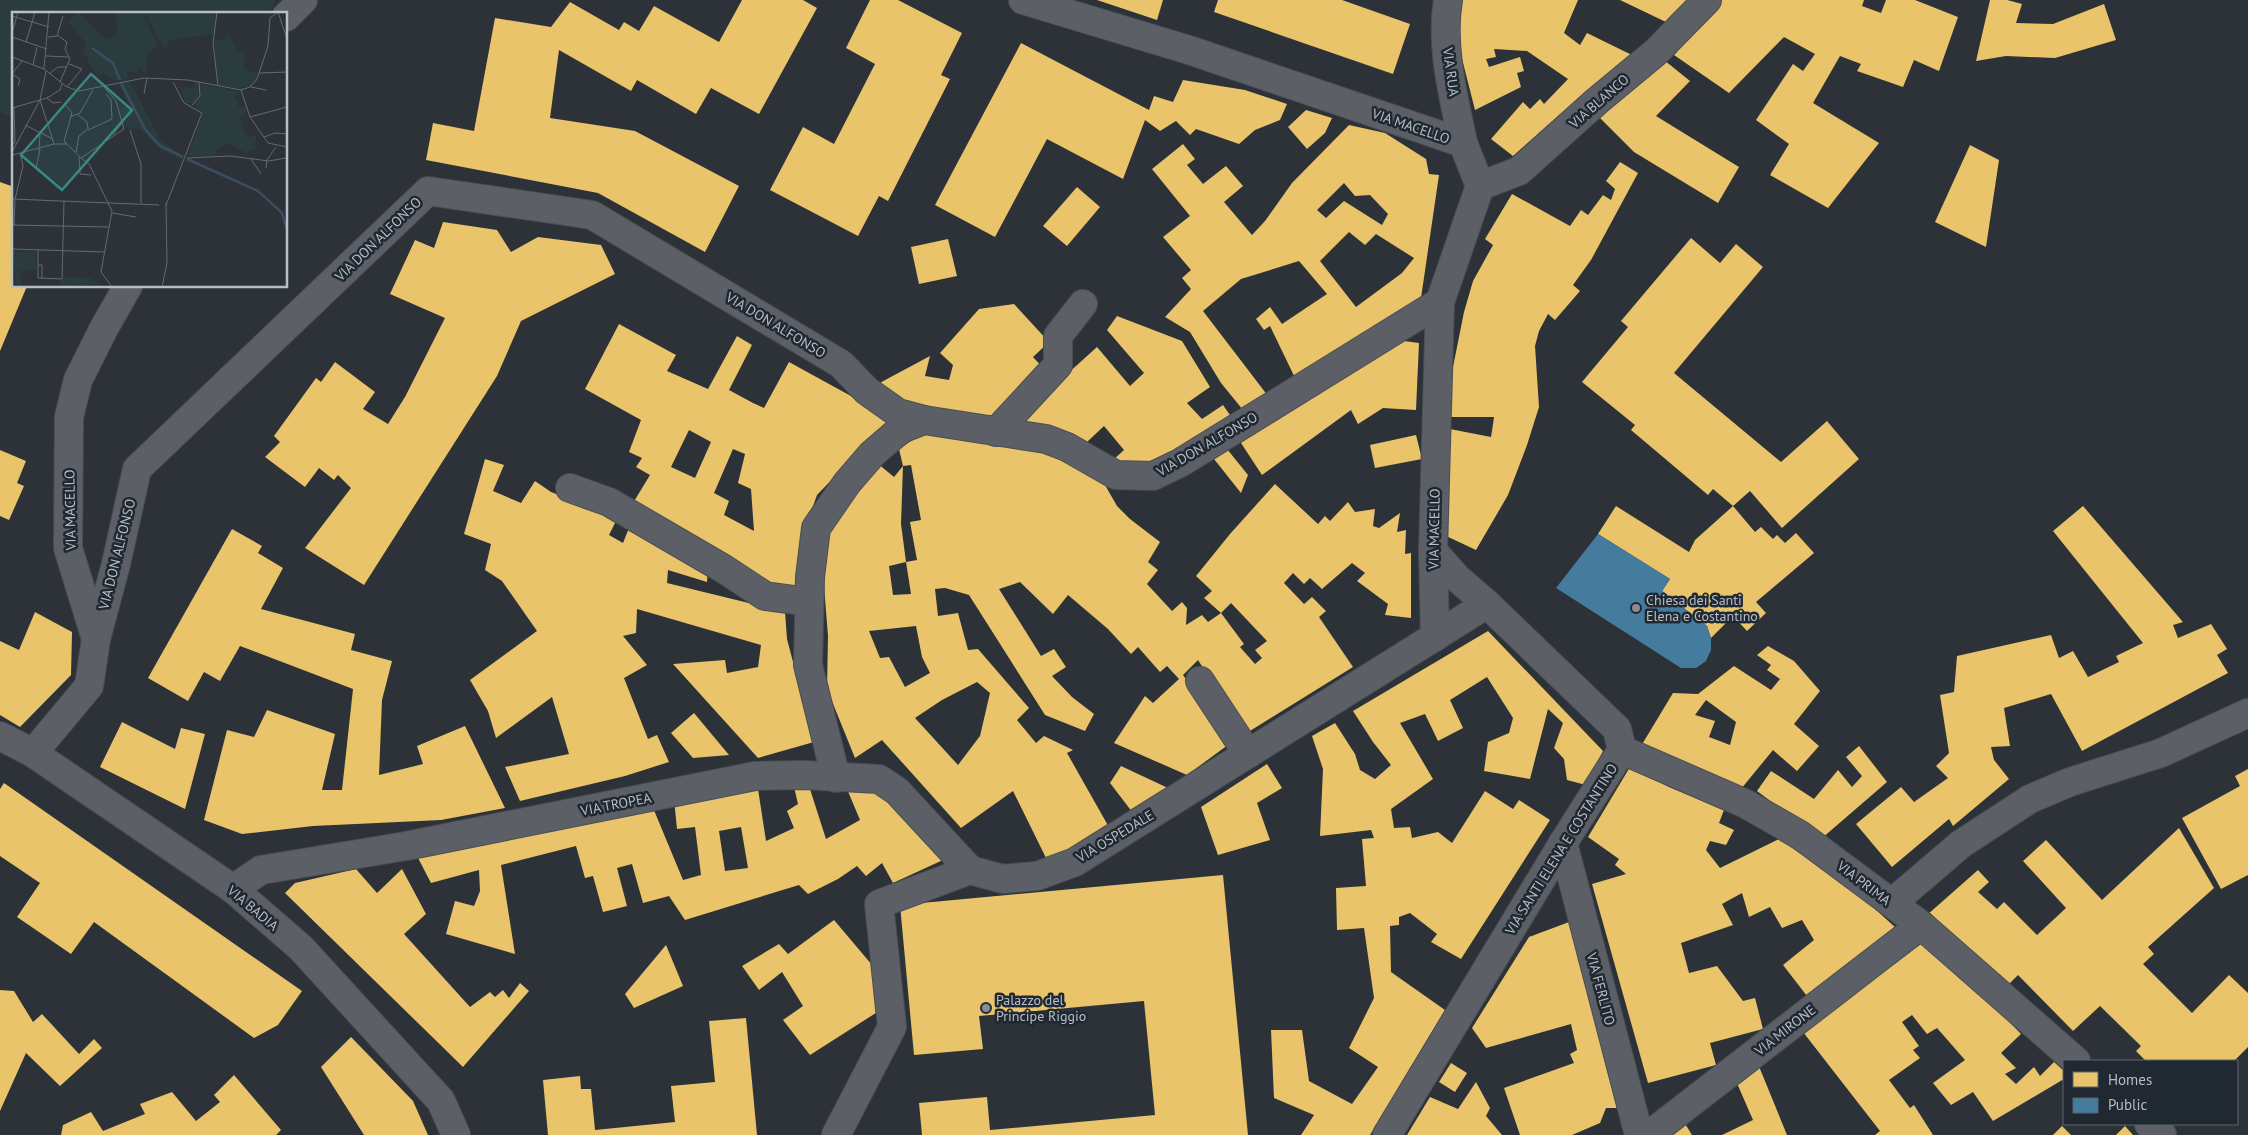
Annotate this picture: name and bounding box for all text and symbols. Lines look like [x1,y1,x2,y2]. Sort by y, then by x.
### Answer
inset map [12,12,288,288]
street label: VIA RUA [1439,45,1463,98]
street label: VIA BLANCO [1565,70,1633,133]
street label: VIA MACELLO [1369,104,1452,148]
street label: VIA DON ALFONSO [330,193,425,286]
street label: VIA DON ALFONSO [722,288,829,362]
street label: VIA DON ALFONSO [1152,408,1261,481]
street label: VIA MACELLO [60,469,80,552]
street label: VIA MACELLO [1424,488,1444,571]
street label: VIA DON ALFONSO [94,497,139,612]
place label: Chiesa dei Santi Elena e Costantino [1646,591,1758,625]
marker: Chiesa dei Santi Elena e Costantino [1630,602,1642,614]
street label: VIA SANTI ELENA E COSTANTINO [1500,760,1621,939]
street label: VIA TROPEA [578,788,654,820]
street label: VIA OSPEDALE [1072,806,1157,867]
street label: VIA PRIMA [1833,856,1895,910]
street label: VIA BADIA [223,881,283,935]
street label: VIA FERLITO [1582,950,1619,1027]
place label: Palazzo del Principe Riggio [996,991,1086,1025]
street label: VIA MIRONE [1750,1001,1819,1060]
marker: Palazzo del Principe Riggio [980,1002,992,1014]
legend [2063,1060,2238,1125]
text: Homes [2108,1070,2152,1089]
text: Public [2108,1095,2147,1114]

